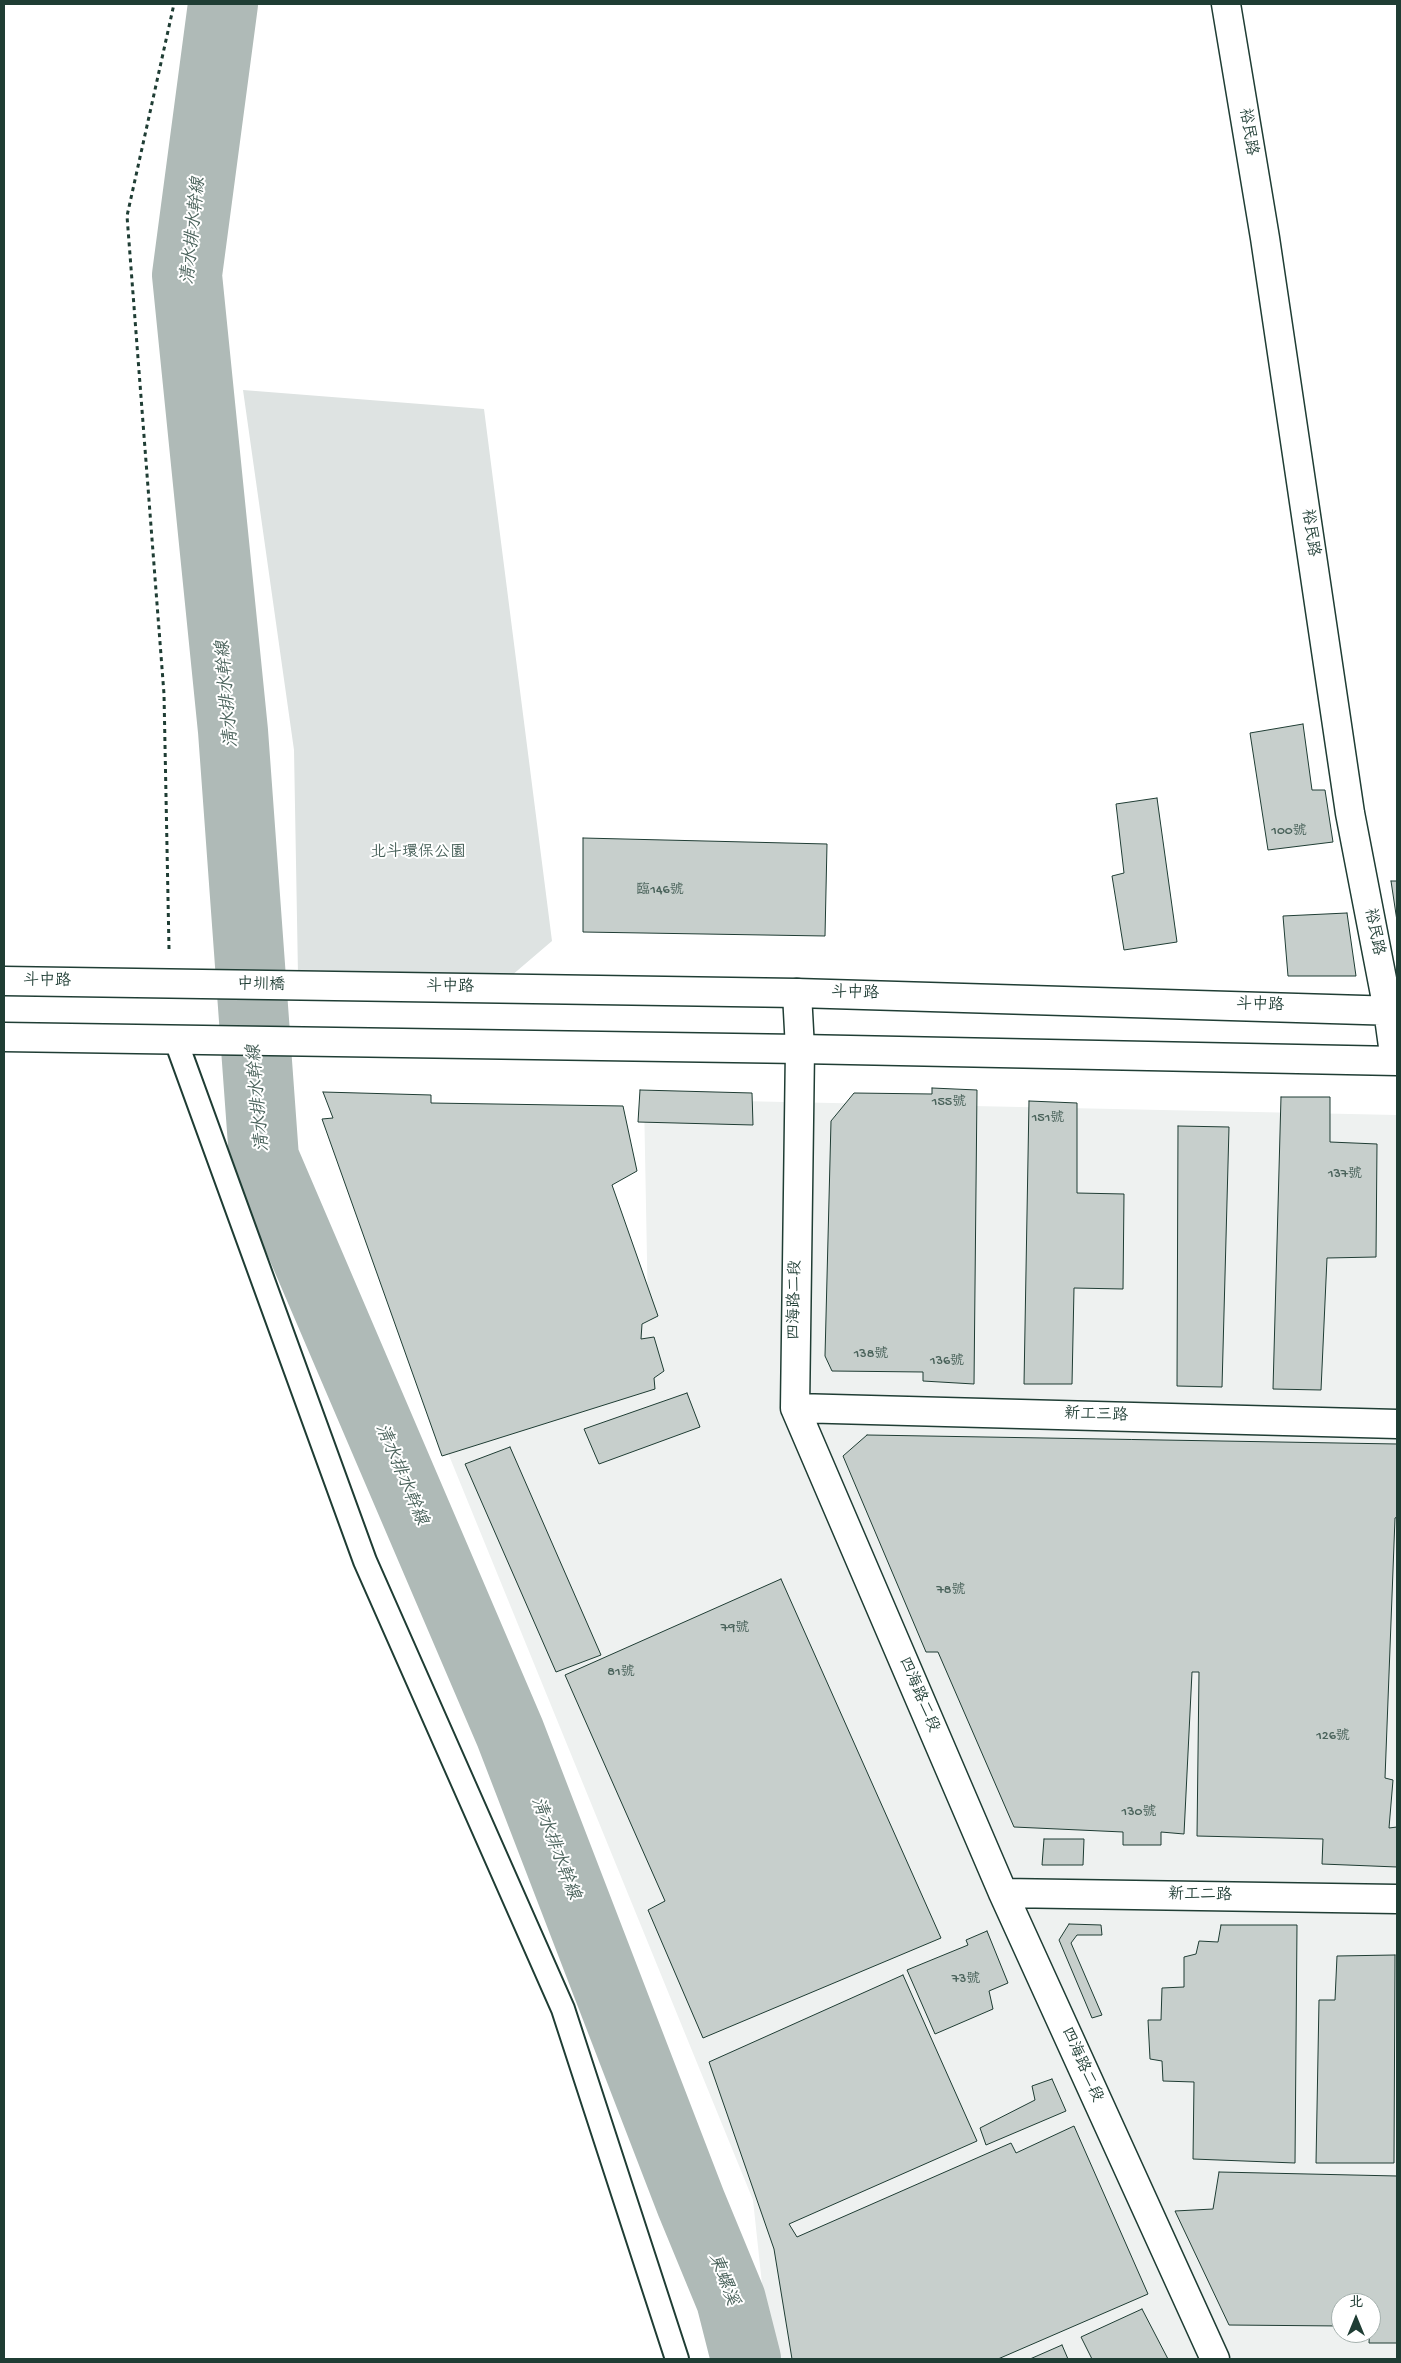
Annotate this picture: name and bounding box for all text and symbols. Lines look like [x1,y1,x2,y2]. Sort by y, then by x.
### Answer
street label: 裕民路 [1234,107,1260,157]
water label: 清水排水幹線 [179,176,211,286]
street label: 裕民路 [1296,508,1322,558]
water label: 清水排水幹線 [214,639,244,749]
house number: 100號 [1271,824,1307,840]
park label: 北斗環保公園 [370,844,466,864]
house number: 臨146號 [636,883,684,899]
street label: 裕民路 [1359,907,1387,957]
street label: 斗中路 [23,972,71,992]
street label: 中圳橋 [237,976,285,996]
street label: 斗中路 [426,978,474,998]
street label: 斗中路 [831,984,879,1004]
street label: 斗中路 [1236,996,1284,1016]
water label: 清水排水幹線 [245,1043,275,1153]
house number: 155號 [932,1095,966,1111]
house number: 151號 [1032,1111,1064,1127]
house number: 137號 [1328,1167,1362,1183]
street label: 四海路二段 [786,1260,806,1340]
house number: 138號 [854,1347,888,1363]
house number: 136號 [930,1354,964,1370]
street label: 新工三路 [1064,1405,1128,1427]
water label: 清水排水幹線 [369,1421,431,1529]
house number: 78號 [937,1583,965,1599]
house number: 79號 [721,1621,749,1637]
street label: 四海路二段 [894,1654,942,1736]
house number: 81號 [607,1665,635,1681]
house number: 126號 [1316,1729,1350,1745]
water label: 清水排水幹線 [525,1795,583,1903]
house number: 130號 [1122,1805,1156,1821]
street label: 新工二路 [1168,1886,1232,1906]
house number: 73號 [952,1972,980,1988]
street label: 四海路二段 [1056,2025,1106,2105]
water label: 東螺溪 [702,2251,742,2309]
north arrow [1331,2293,1381,2343]
text: 北 [1349,2295,1363,2312]

